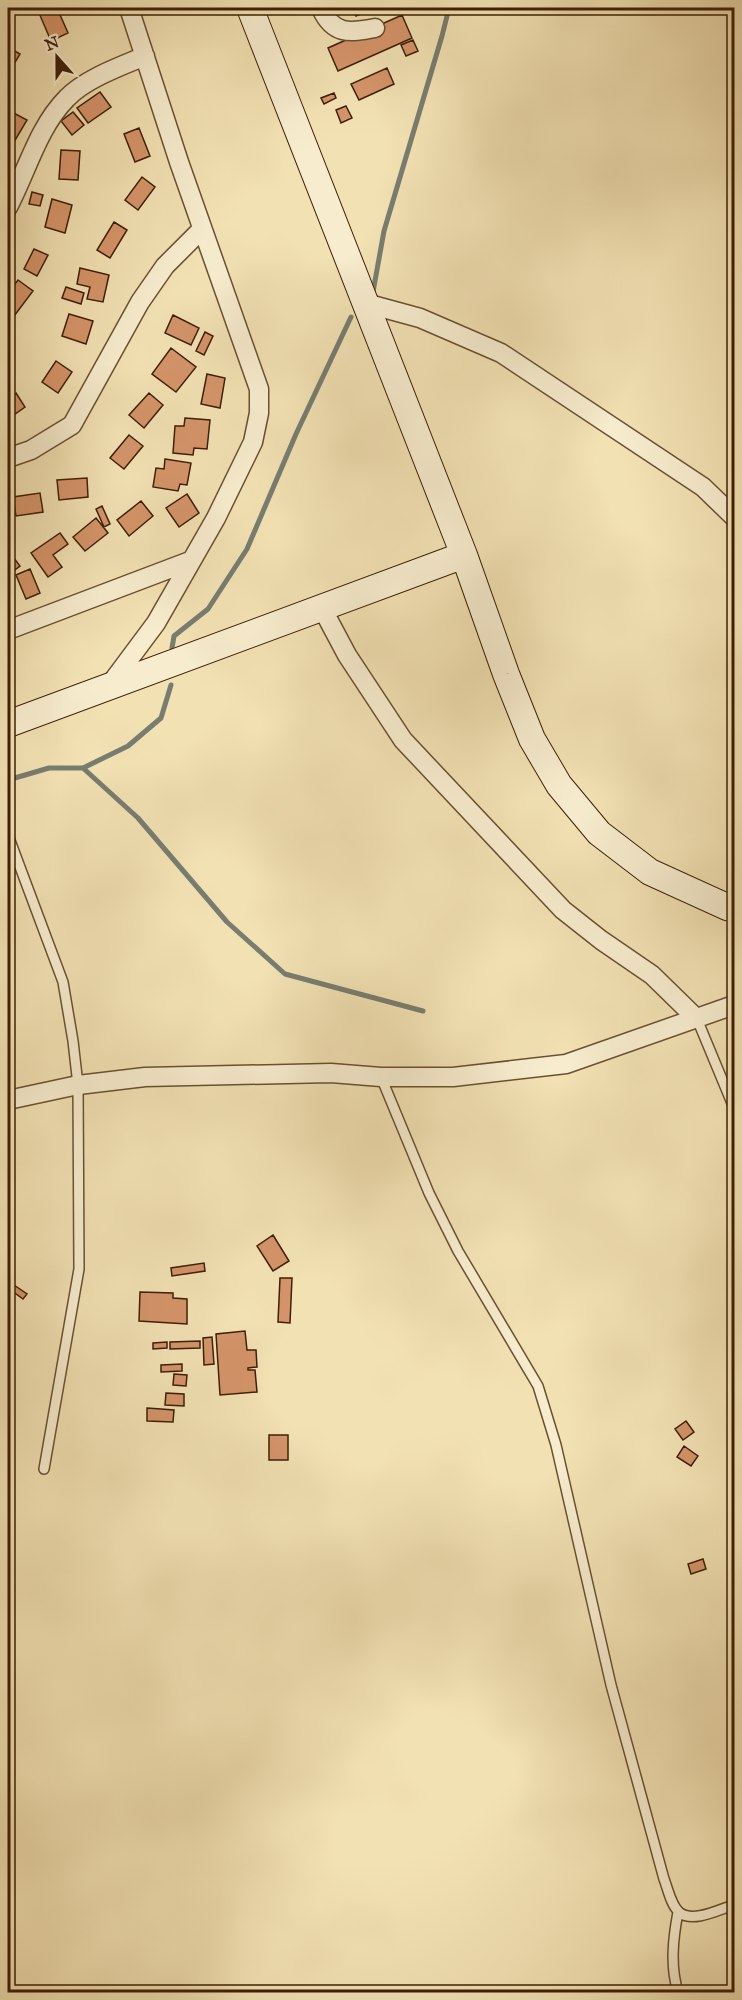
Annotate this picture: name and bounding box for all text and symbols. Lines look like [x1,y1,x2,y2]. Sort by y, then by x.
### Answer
north arrow [27,27,87,87]
text: N [42,32,62,55]

